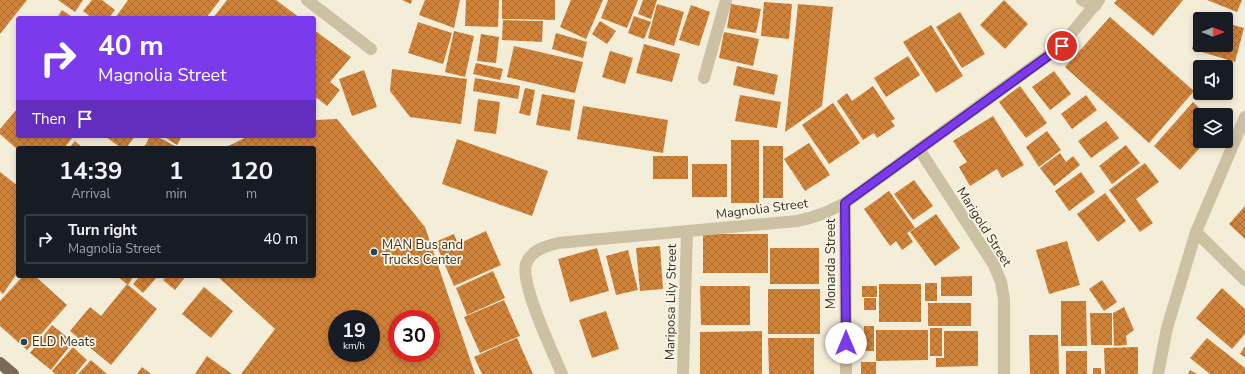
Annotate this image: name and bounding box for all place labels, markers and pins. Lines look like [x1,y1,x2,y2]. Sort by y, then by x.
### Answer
pin [1045,29,1079,63]
place label: MAN Bus and Trucks Center [382,236,463,269]
marker: MAN Bus and Trucks Center [369,247,379,257]
place label: ELD Meats [32,333,95,351]
marker: ELD Meats [19,337,29,347]

